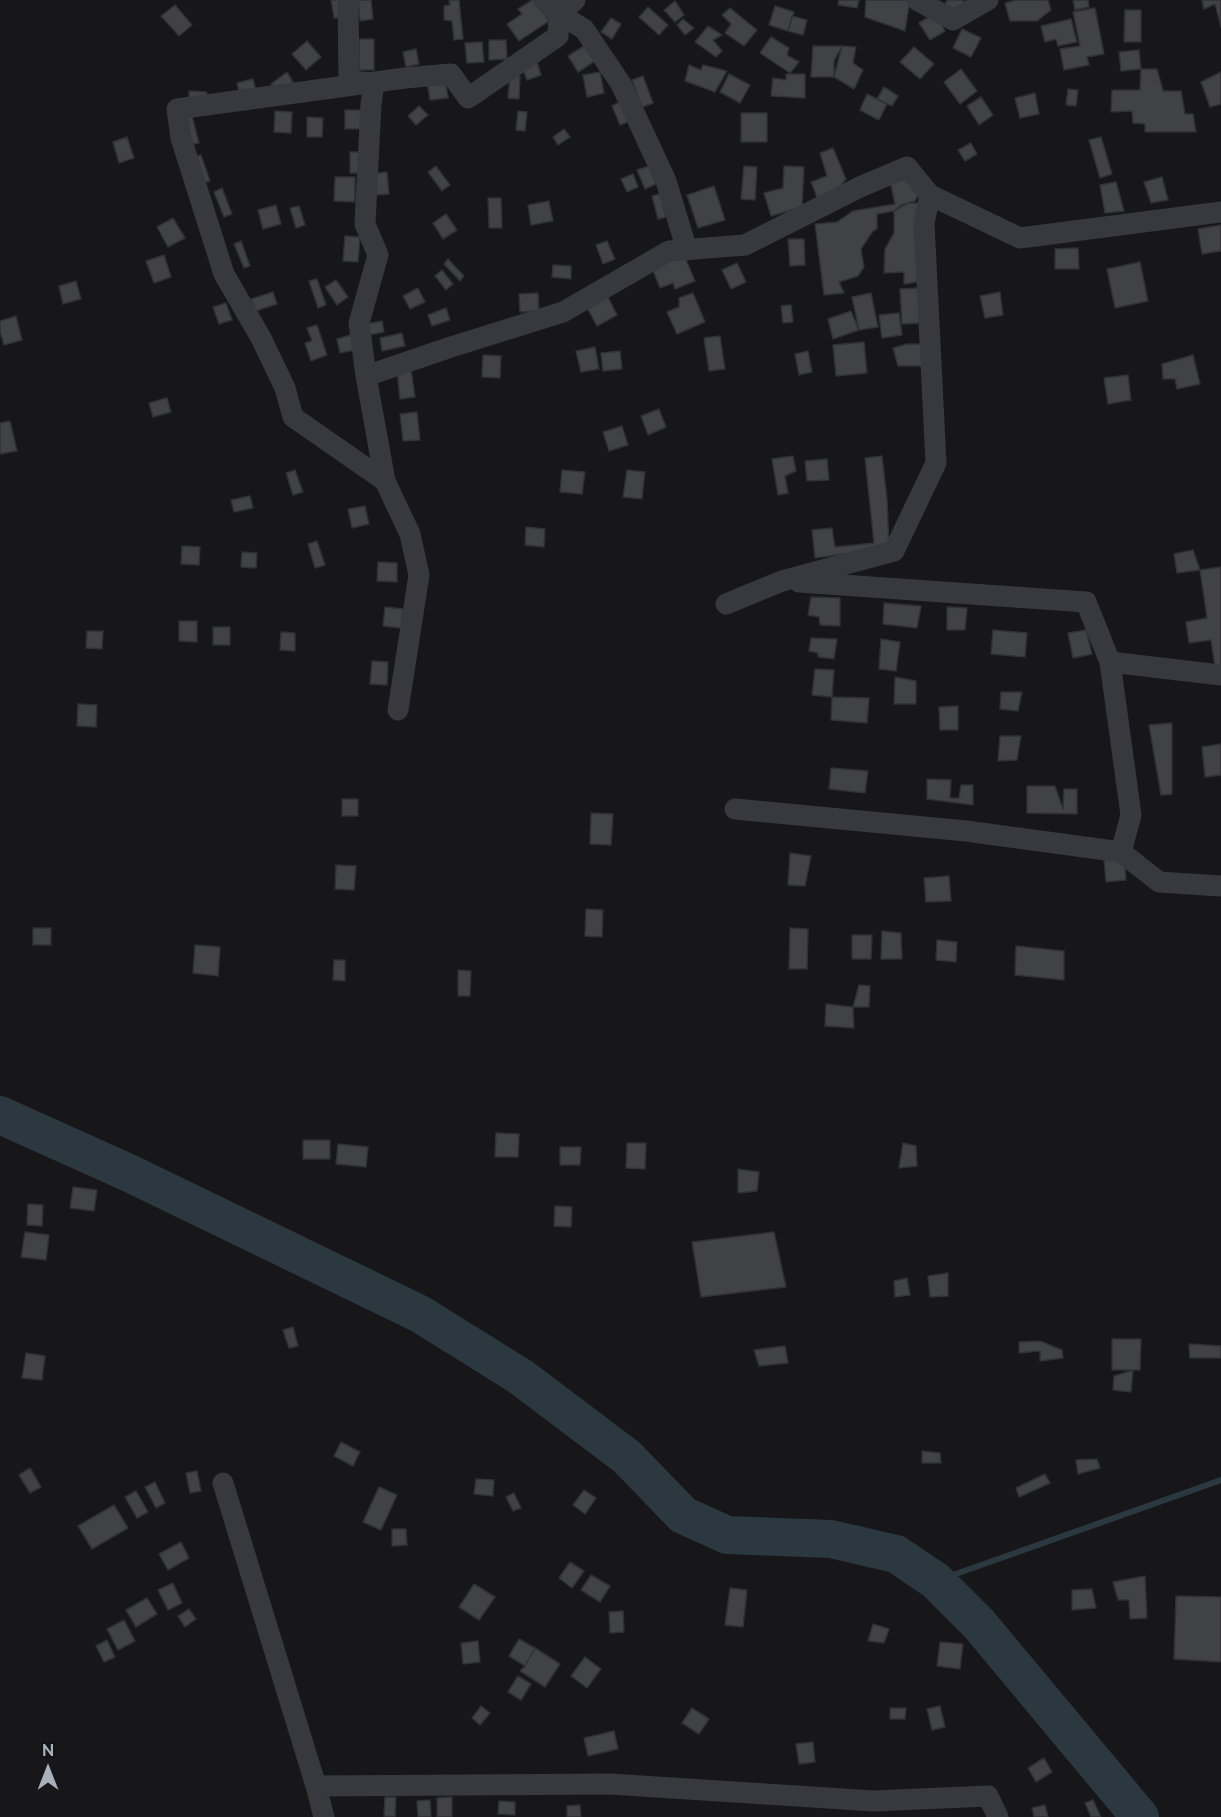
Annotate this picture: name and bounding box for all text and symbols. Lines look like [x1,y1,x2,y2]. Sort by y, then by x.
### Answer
north arrow [18,1739,78,1799]
text: N [42,1741,54,1760]

